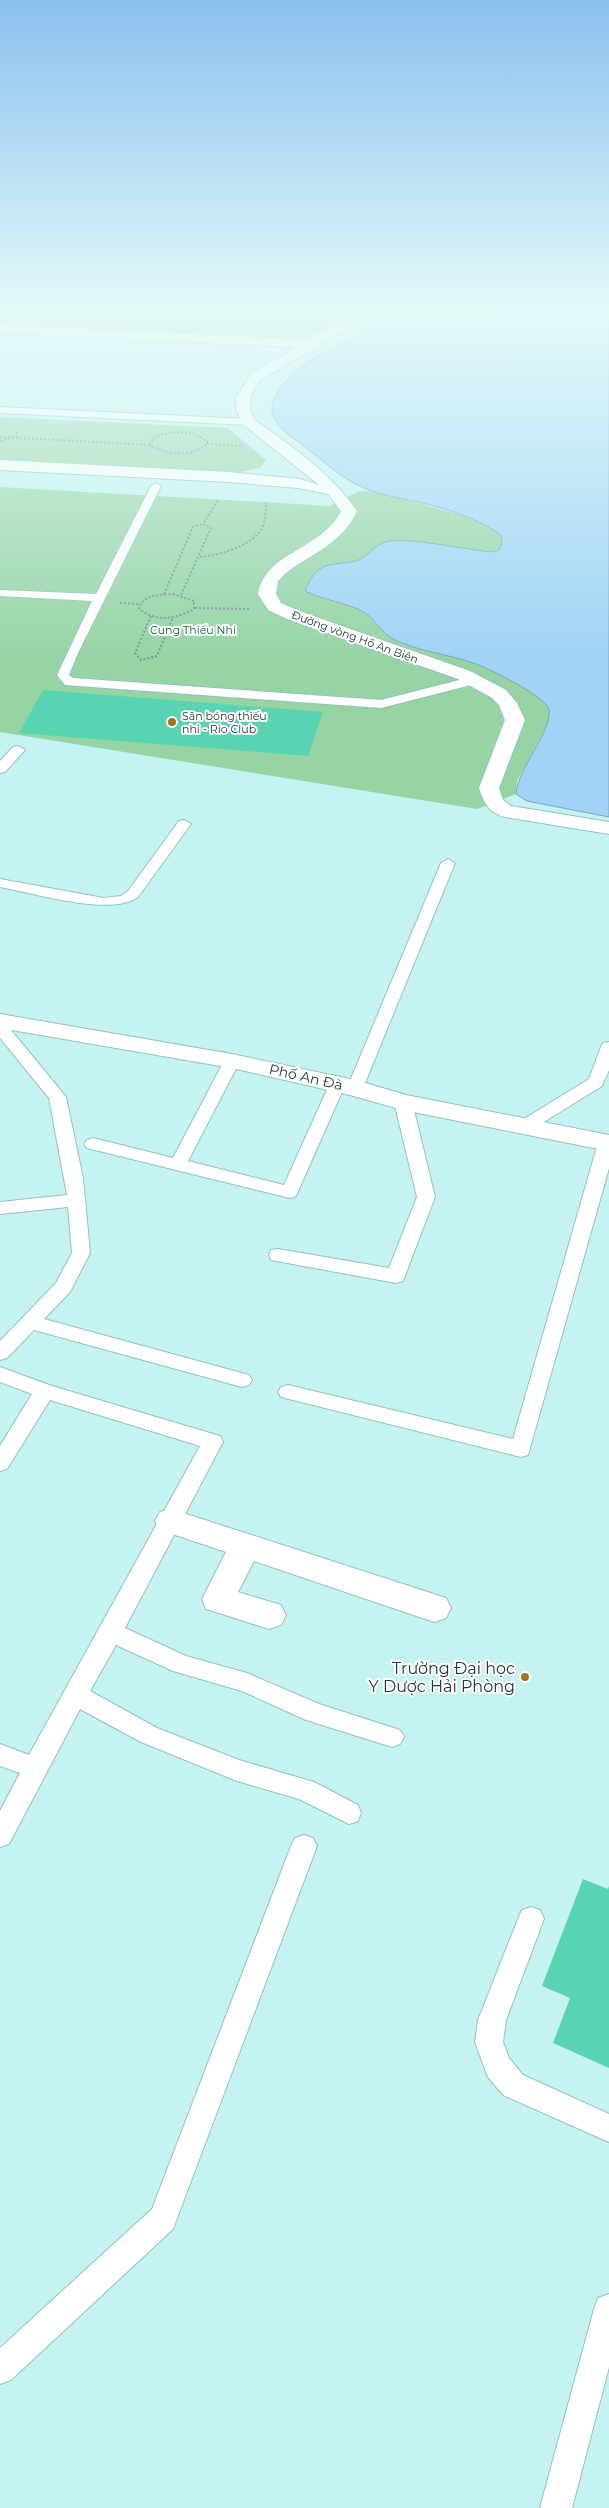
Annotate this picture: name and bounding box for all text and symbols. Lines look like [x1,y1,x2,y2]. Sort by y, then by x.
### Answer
street label: Đường vòng Hồ An Biên [290,608,420,666]
park label: Cung Thiếu Nhi [150,623,236,637]
place label: Sân bóng thiếu nhi - Rio Club [182,709,267,736]
marker: Sân bóng thiếu nhi - Rio Club [166,716,178,728]
street label: Phố An Đà [267,1060,345,1094]
place label: Trường Đại học Y Dược Hải Phòng [369,1659,515,1696]
marker: Trường Đại học Y Dược Hải Phòng [519,1671,531,1683]

